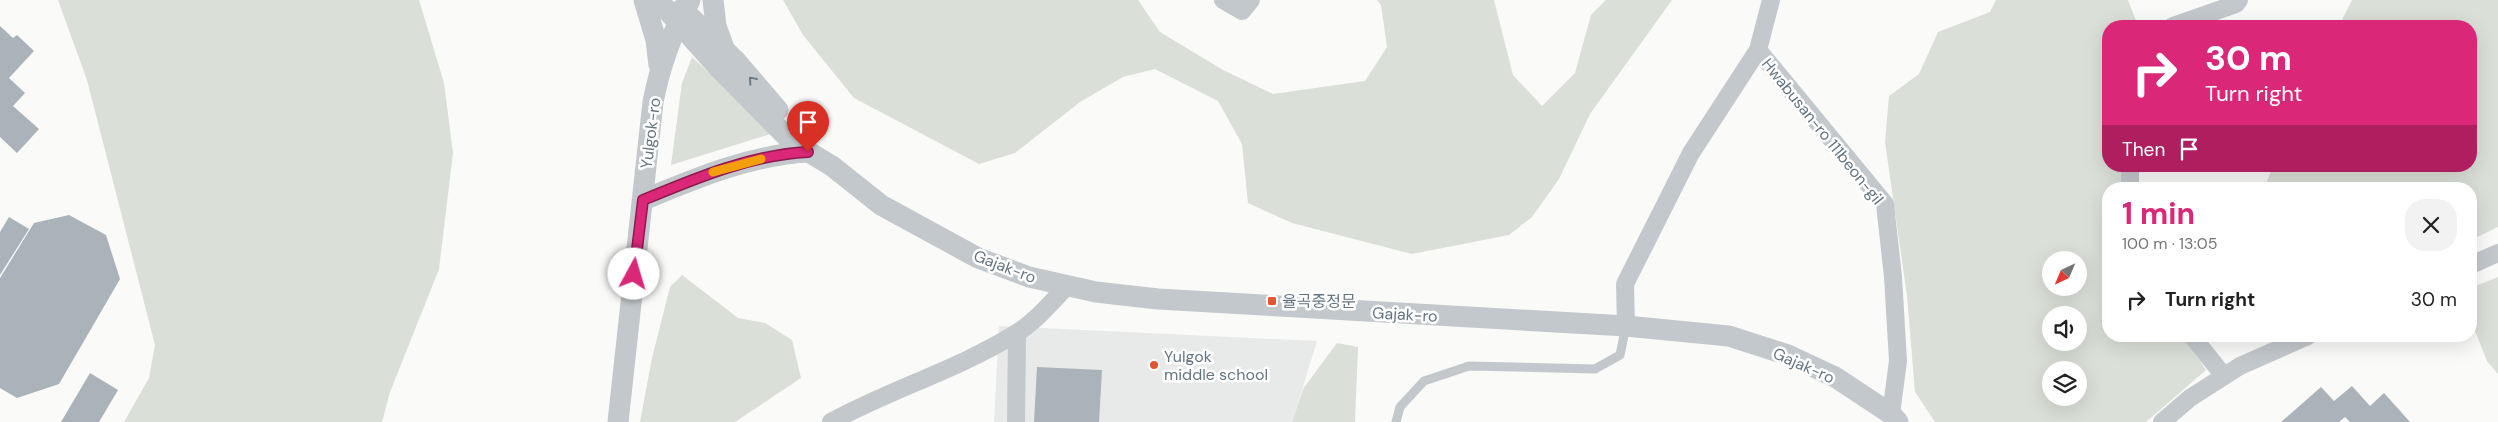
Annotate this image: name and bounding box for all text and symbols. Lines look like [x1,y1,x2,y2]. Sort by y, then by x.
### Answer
text: 30 m [2205,35,2292,81]
icon: right [2122,40,2187,105]
street label: Hwabusan-ro 111beon-gil [1757,54,1888,209]
one-way arrow [749,76,758,85]
text: Turn right [2205,79,2302,108]
street label: Yulgok-ro [636,96,665,170]
pin [787,101,829,152]
icon: arrive [794,108,822,136]
icon: arrive [2175,135,2203,163]
text: Then [2122,137,2165,162]
text: 1 min [2122,194,2195,233]
button: close [2405,199,2457,251]
text: 100 m · 13:05 [2122,233,2217,254]
street label: Gajak-ro [971,245,1039,288]
position arrow [607,247,659,299]
north arrow [2042,251,2088,296]
map controls [2042,251,2087,406]
icon: right [2122,286,2150,314]
text: Turn right [2165,287,2255,312]
text: 30 m [2411,287,2457,312]
place label: 율곡중정문 [1282,291,1356,312]
marker: 율곡중정문 [1266,295,1278,307]
street label: Gajak-ro [1372,302,1438,327]
button: sound [2042,306,2087,351]
street label: Gajak-ro [1770,343,1838,388]
place label: Yulgok middle school [1164,346,1268,385]
marker: Yulgok middle school [1148,359,1160,371]
button: layers [2042,361,2087,406]

